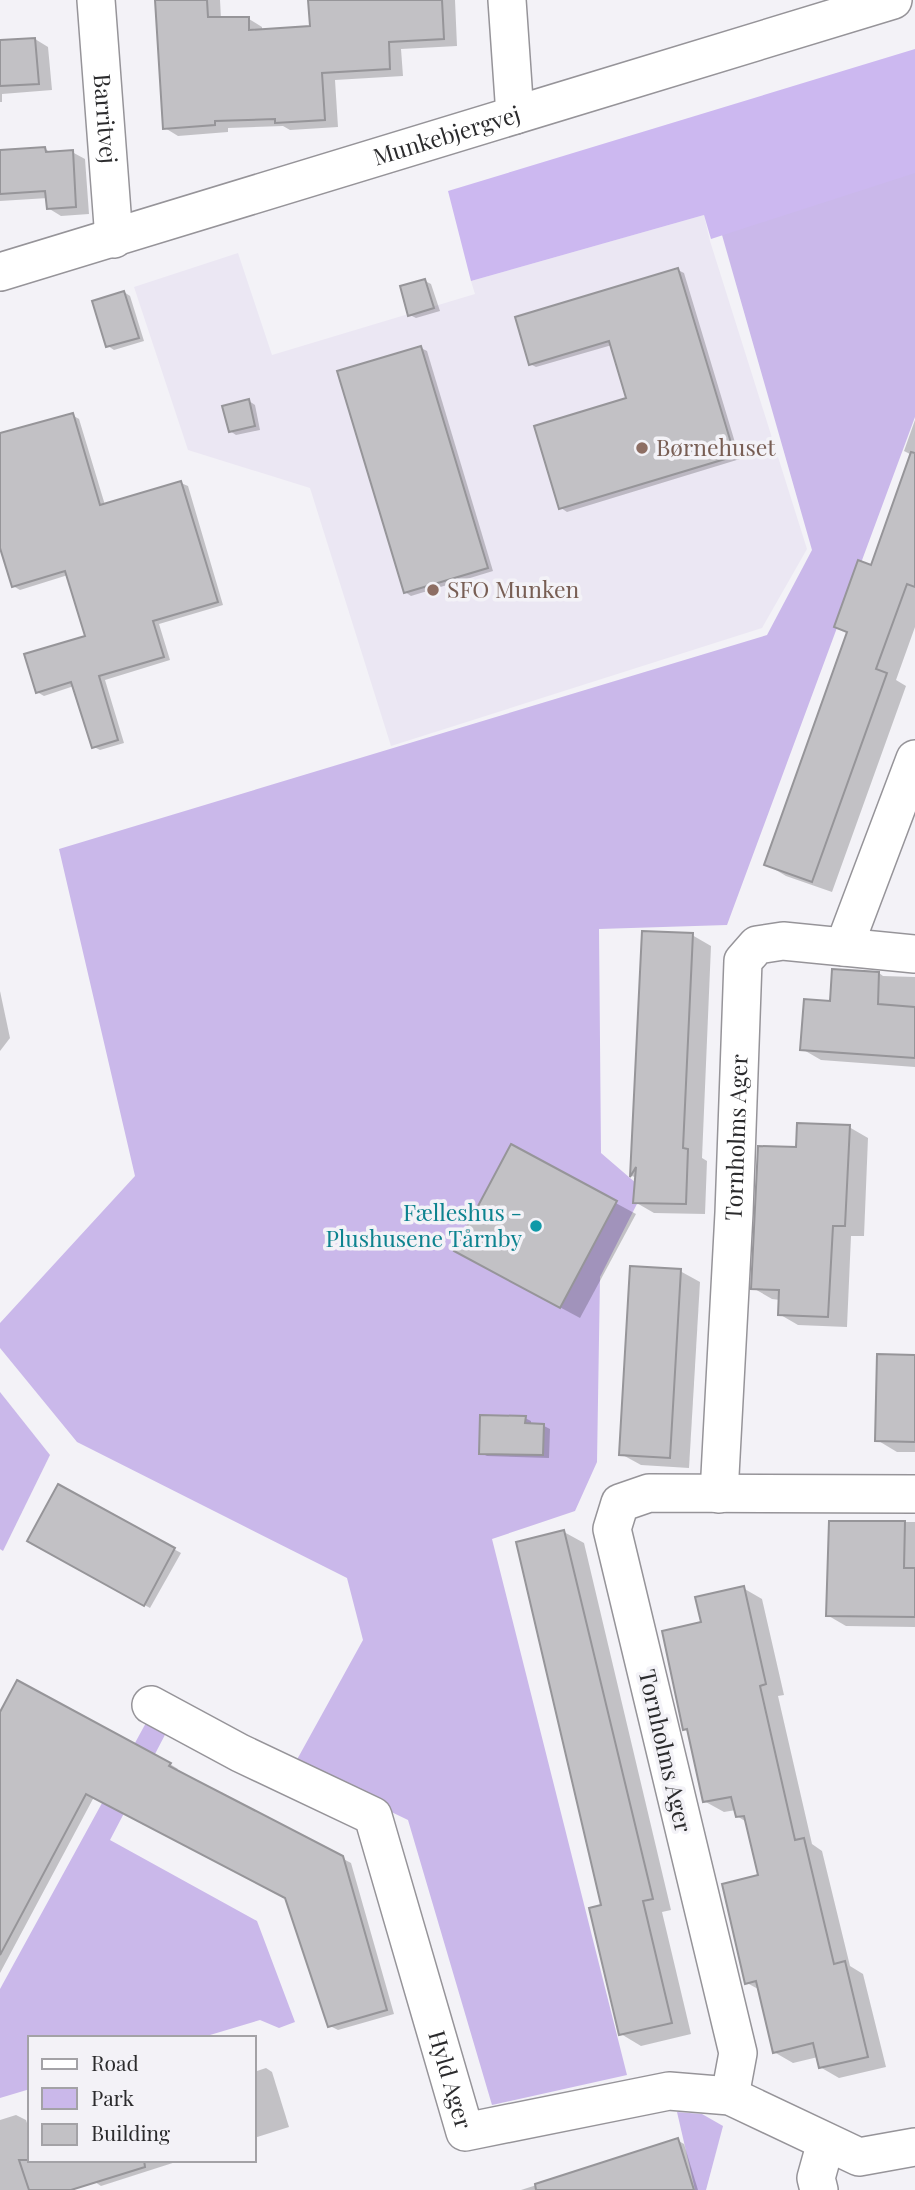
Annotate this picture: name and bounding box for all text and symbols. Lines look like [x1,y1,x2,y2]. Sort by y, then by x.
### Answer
street label: Barritvej [88,72,125,165]
street label: Munkebjergvej [369,97,524,172]
place label: Børnehuset [656,431,776,462]
marker: Børnehuset [634,440,650,456]
place label: SFO Munken [447,573,580,604]
marker: SFO Munken [425,582,441,598]
street label: Tornholms Ager [717,1054,754,1221]
place label: Fælleshus - Plushusene Tårnby [325,1196,522,1253]
marker: Fælleshus - Plushusene Tårnby [528,1218,544,1234]
street label: Tornholms Ager [633,1666,700,1835]
street label: Hyld Ager [422,2026,480,2132]
legend [28,2036,256,2162]
text: Road [91,2048,139,2076]
text: Park [91,2083,135,2111]
text: Building [91,2118,170,2146]

